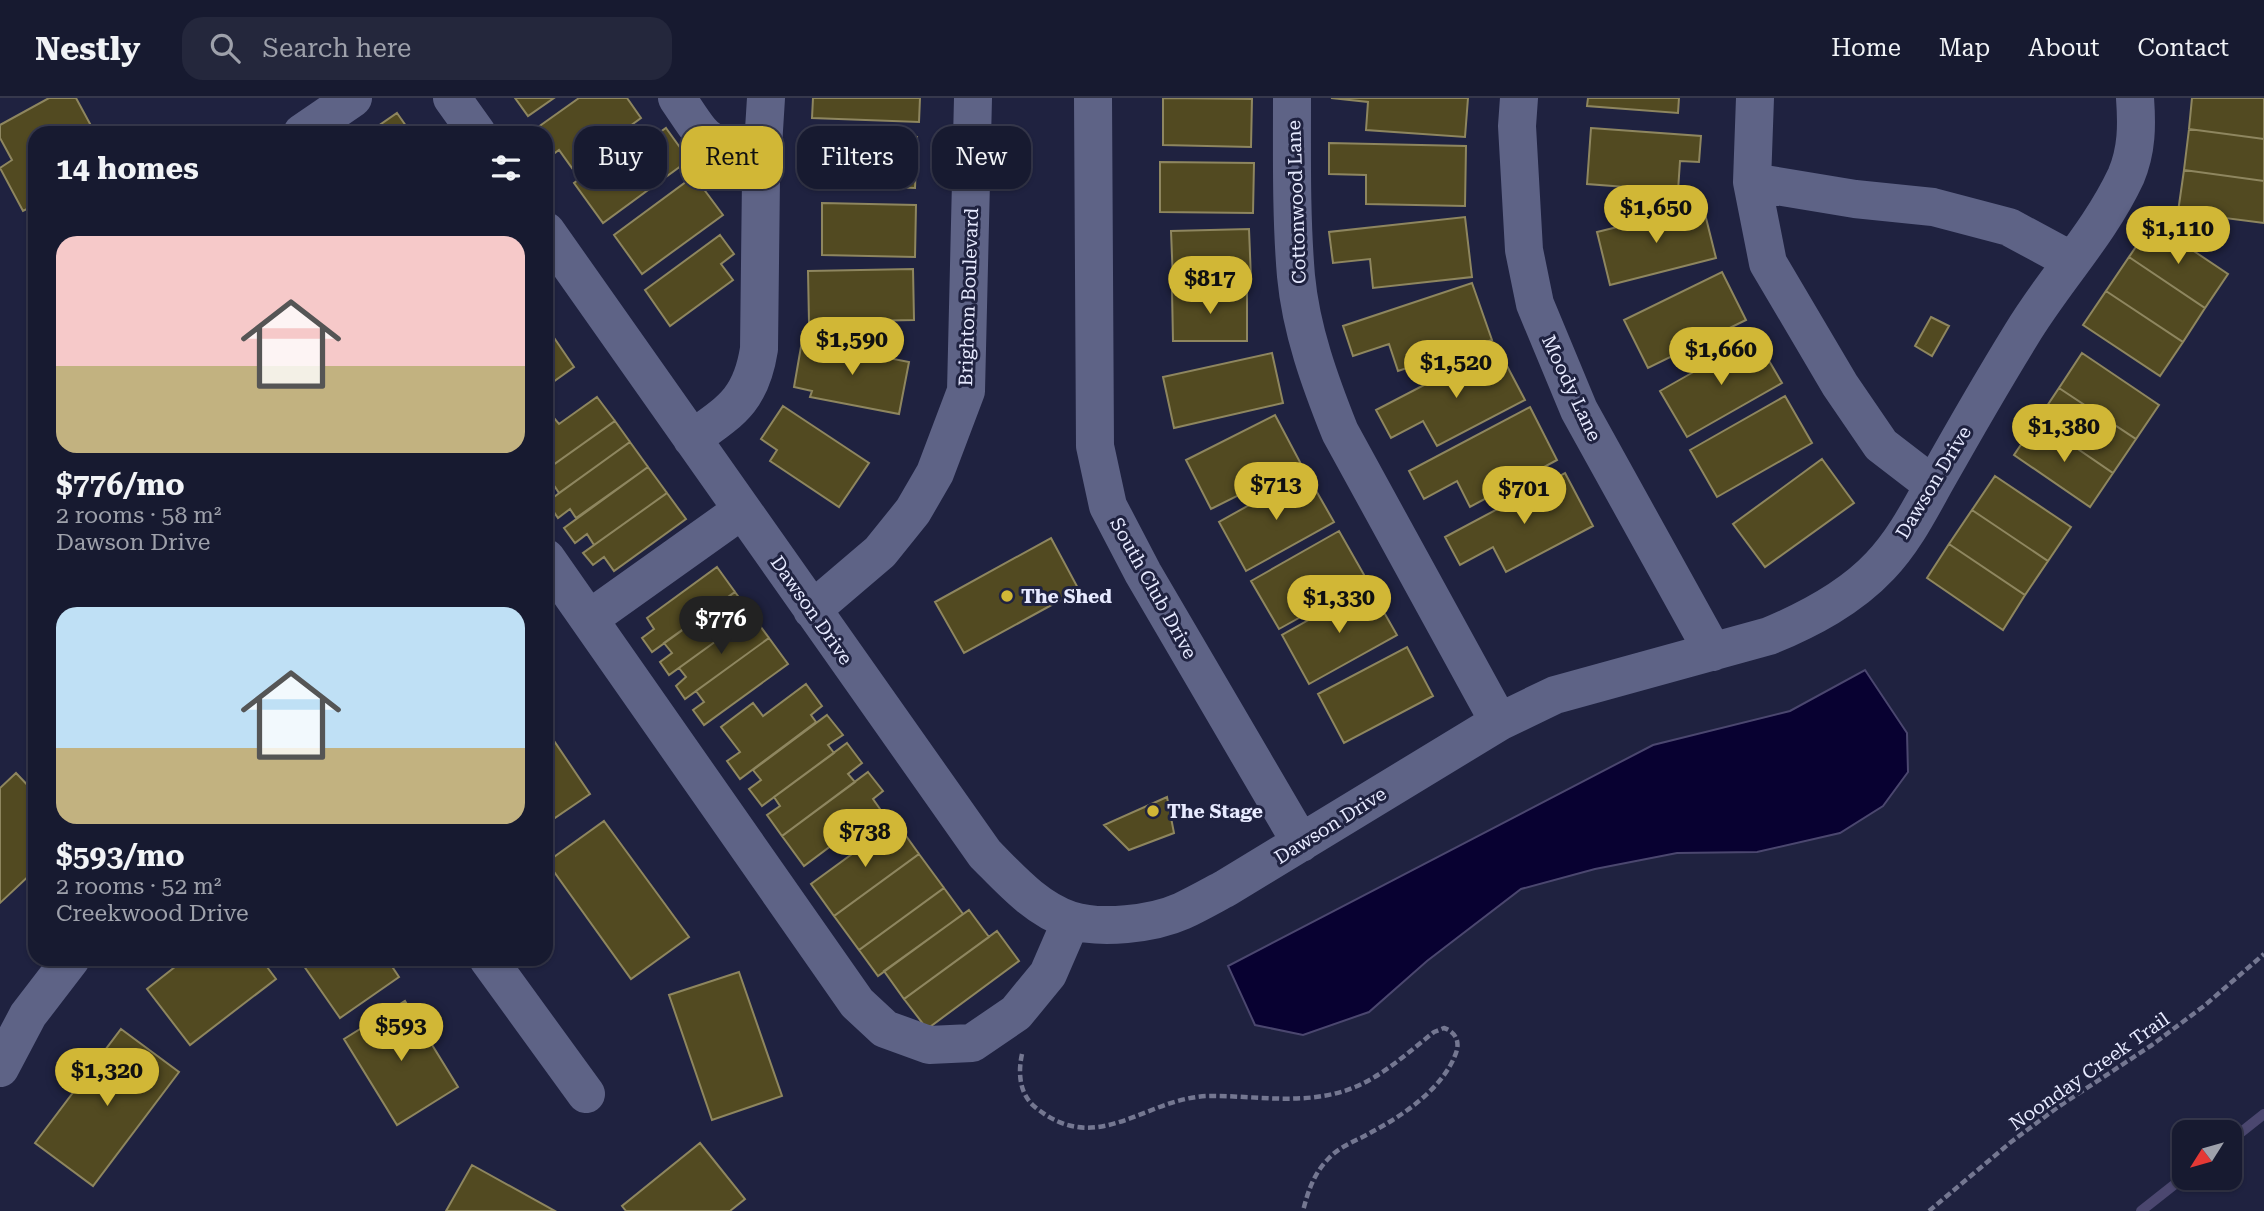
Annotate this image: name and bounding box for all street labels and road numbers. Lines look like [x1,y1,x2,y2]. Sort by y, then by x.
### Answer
street label: Cottonwood Lane [1282,120,1311,284]
street label: Brighton Boulevard [954,207,983,387]
street label: Moody Lane [1537,332,1606,445]
street label: Dawson Drive [1891,422,1976,543]
street label: South Club Drive [1105,514,1202,663]
street label: Dawson Drive [766,551,858,669]
street label: Dawson Drive [1270,782,1390,869]
street label: Noonday Creek Trail [2005,1007,2174,1135]

